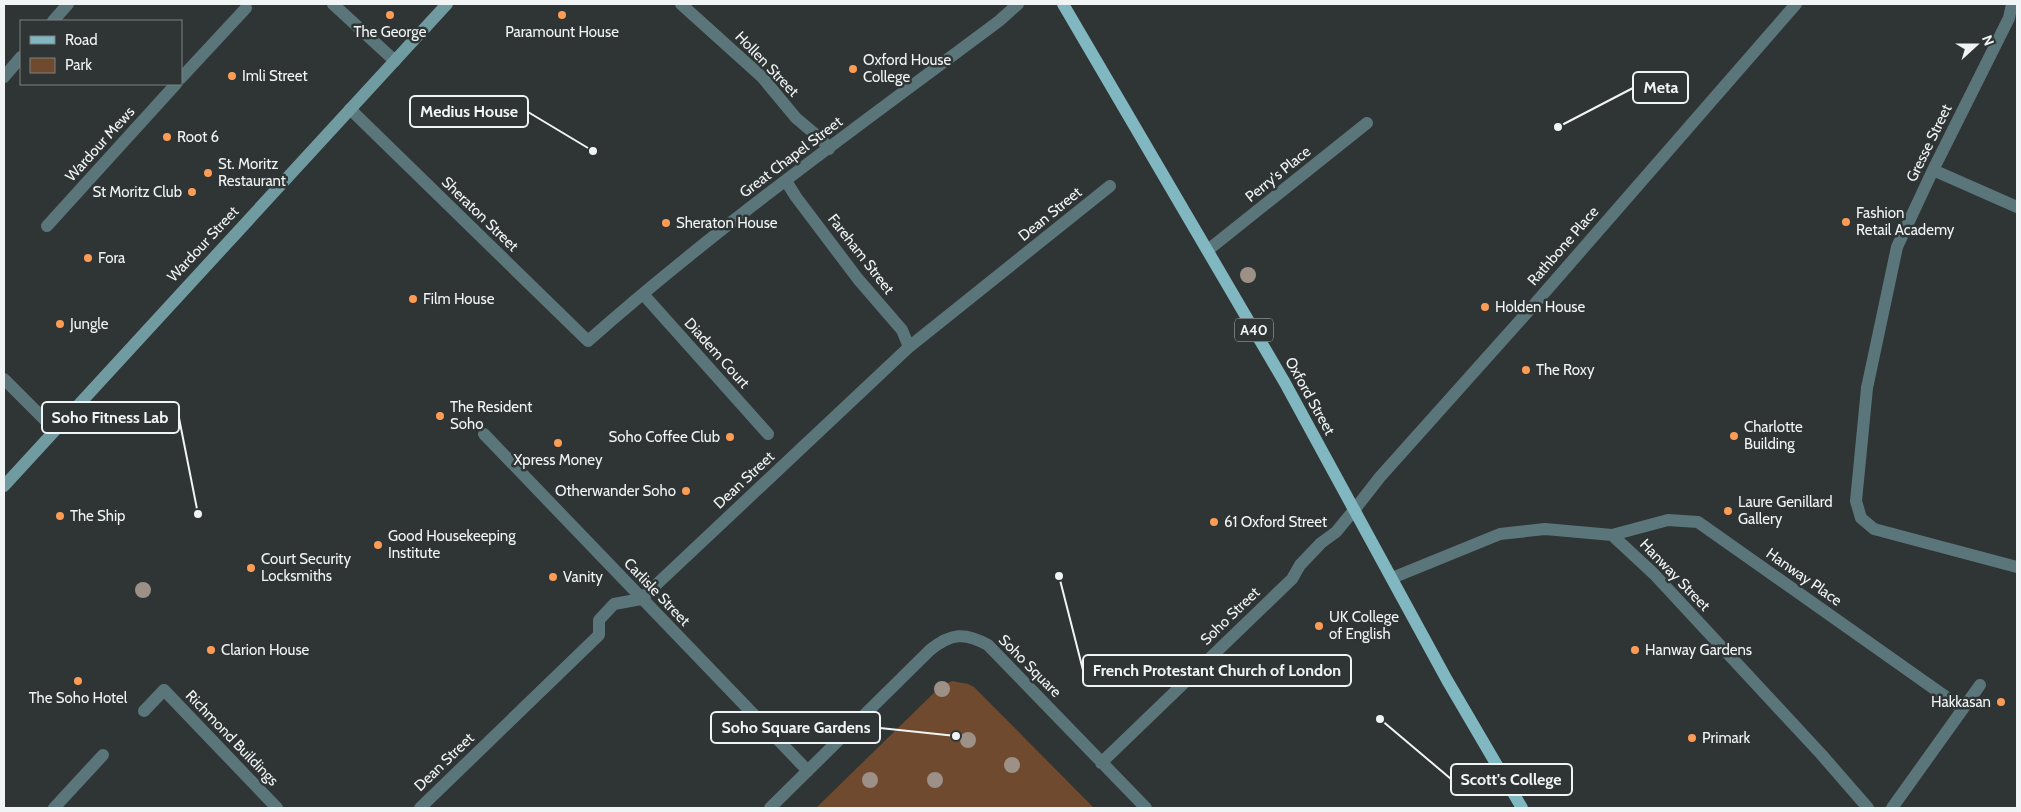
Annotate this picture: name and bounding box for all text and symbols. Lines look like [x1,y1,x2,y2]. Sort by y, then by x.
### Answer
marker: The George [384,9,396,21]
marker: Paramount House [556,9,568,21]
legend [20,20,182,85]
north arrow [1951,20,2001,70]
place label: The George [354,23,427,41]
place label: Paramount House [505,23,619,41]
street label: Hollen Street [731,28,803,100]
text: Road [65,31,98,49]
text: N [1978,32,1998,48]
place label: Oxford House College [863,51,952,86]
text: Park [65,56,92,74]
marker: Oxford House College [847,63,859,75]
place label: Imli Street [242,67,308,85]
marker: Imli Street [226,70,238,82]
callout: Meta [1633,72,1688,103]
text: Meta [1644,78,1678,97]
callout: Medius House [410,96,528,127]
street label: Gresse Street [1902,101,1956,185]
text: Medius House [420,102,518,121]
street label: Wardour Mews [62,103,138,185]
street label: Great Chapel Street [736,113,846,201]
place label: Root 6 [177,128,219,146]
marker: Root 6 [161,131,173,143]
street label: Perry's Place [1242,142,1315,206]
place label: St. Moritz Restaurant [218,155,286,190]
marker: St. Moritz Restaurant [202,167,214,179]
street label: Sheraton Street [438,173,522,255]
place label: St Moritz Club [92,183,182,201]
street label: Dean Street [1015,183,1085,245]
marker: St Moritz Club [186,186,198,198]
street label: Wardour Street [164,203,242,285]
street label: Rathbone Place [1524,203,1602,289]
place label: Fashion Retail Academy [1856,204,1955,239]
street label: Fareham Street [824,210,898,298]
place label: Sheraton House [676,214,778,232]
marker: Fashion Retail Academy [1840,216,1852,228]
marker: Sheraton House [660,217,672,229]
place label: Fora [98,249,126,267]
marker: Fora [82,252,94,264]
place label: Film House [423,290,495,308]
marker: Film House [407,293,419,305]
place label: Holden House [1495,298,1586,316]
marker: Holden House [1479,301,1491,313]
street label: Diadem Court [681,314,753,392]
place label: Jungle [69,315,109,333]
marker: Jungle [54,318,66,330]
road number: A40 [1235,318,1273,342]
street label: Oxford Street [1281,354,1339,438]
place label: The Roxy [1536,361,1595,379]
marker: The Roxy [1520,364,1532,376]
place label: The Resident Soho [450,398,532,433]
callout: Soho Fitness Lab [42,402,179,433]
text: Soho Fitness Lab [52,408,168,427]
marker: The Resident Soho [434,410,446,422]
place label: Charlotte Building [1744,418,1803,453]
place label: Soho Coffee Club [609,428,720,446]
marker: Charlotte Building [1728,430,1740,442]
marker: Soho Coffee Club [724,431,736,443]
marker: Xpress Money [552,437,564,449]
street label: Dean Street [710,447,778,513]
place label: Xpress Money [513,451,603,469]
place label: Otherwander Soho [555,482,676,500]
marker: Otherwander Soho [680,485,692,497]
place label: Laure Genillard Gallery [1738,493,1833,528]
marker: Laure Genillard Gallery [1722,505,1734,517]
place label: The Ship [70,507,125,525]
marker: The Ship [54,510,66,522]
place label: 61 Oxford Street [1224,513,1327,531]
marker: 61 Oxford Street [1208,516,1220,528]
place label: Good Housekeeping Institute [388,527,516,562]
street label: Hanway Street [1636,535,1714,615]
marker: Good Housekeeping Institute [372,539,384,551]
street label: Hanway Place [1763,544,1846,610]
place label: Court Security Locksmiths [261,550,351,585]
street label: Carlisle Street [620,554,694,630]
marker: Court Security Locksmiths [245,562,257,574]
place label: Vanity [563,568,603,586]
marker: Vanity [547,571,559,583]
street label: Soho Street [1197,583,1263,649]
place label: UK College of English [1329,608,1399,643]
marker: UK College of English [1313,620,1325,632]
street label: Soho Square [995,631,1065,701]
place label: Clarion House [221,641,310,659]
place label: Hanway Gardens [1645,641,1752,659]
marker: Clarion House [205,644,217,656]
marker: Hanway Gardens [1629,644,1641,656]
callout: French Protestant Church of London [1083,655,1351,686]
text: French Protestant Church of London [1093,661,1341,680]
marker: The Soho Hotel [72,675,84,687]
street label: Richmond Buildings [182,687,282,789]
place label: The Soho Hotel [29,689,128,707]
place label: Hakkasan [1931,693,1991,711]
marker: Hakkasan [1995,696,2007,708]
callout: Soho Square Gardens [711,712,880,743]
text: Soho Square Gardens [722,718,871,737]
street label: Dean Street [410,729,478,795]
place label: Primark [1702,729,1750,747]
marker: Primark [1686,732,1698,744]
callout: Scott's College [1451,764,1572,795]
text: Scott's College [1460,770,1562,789]

